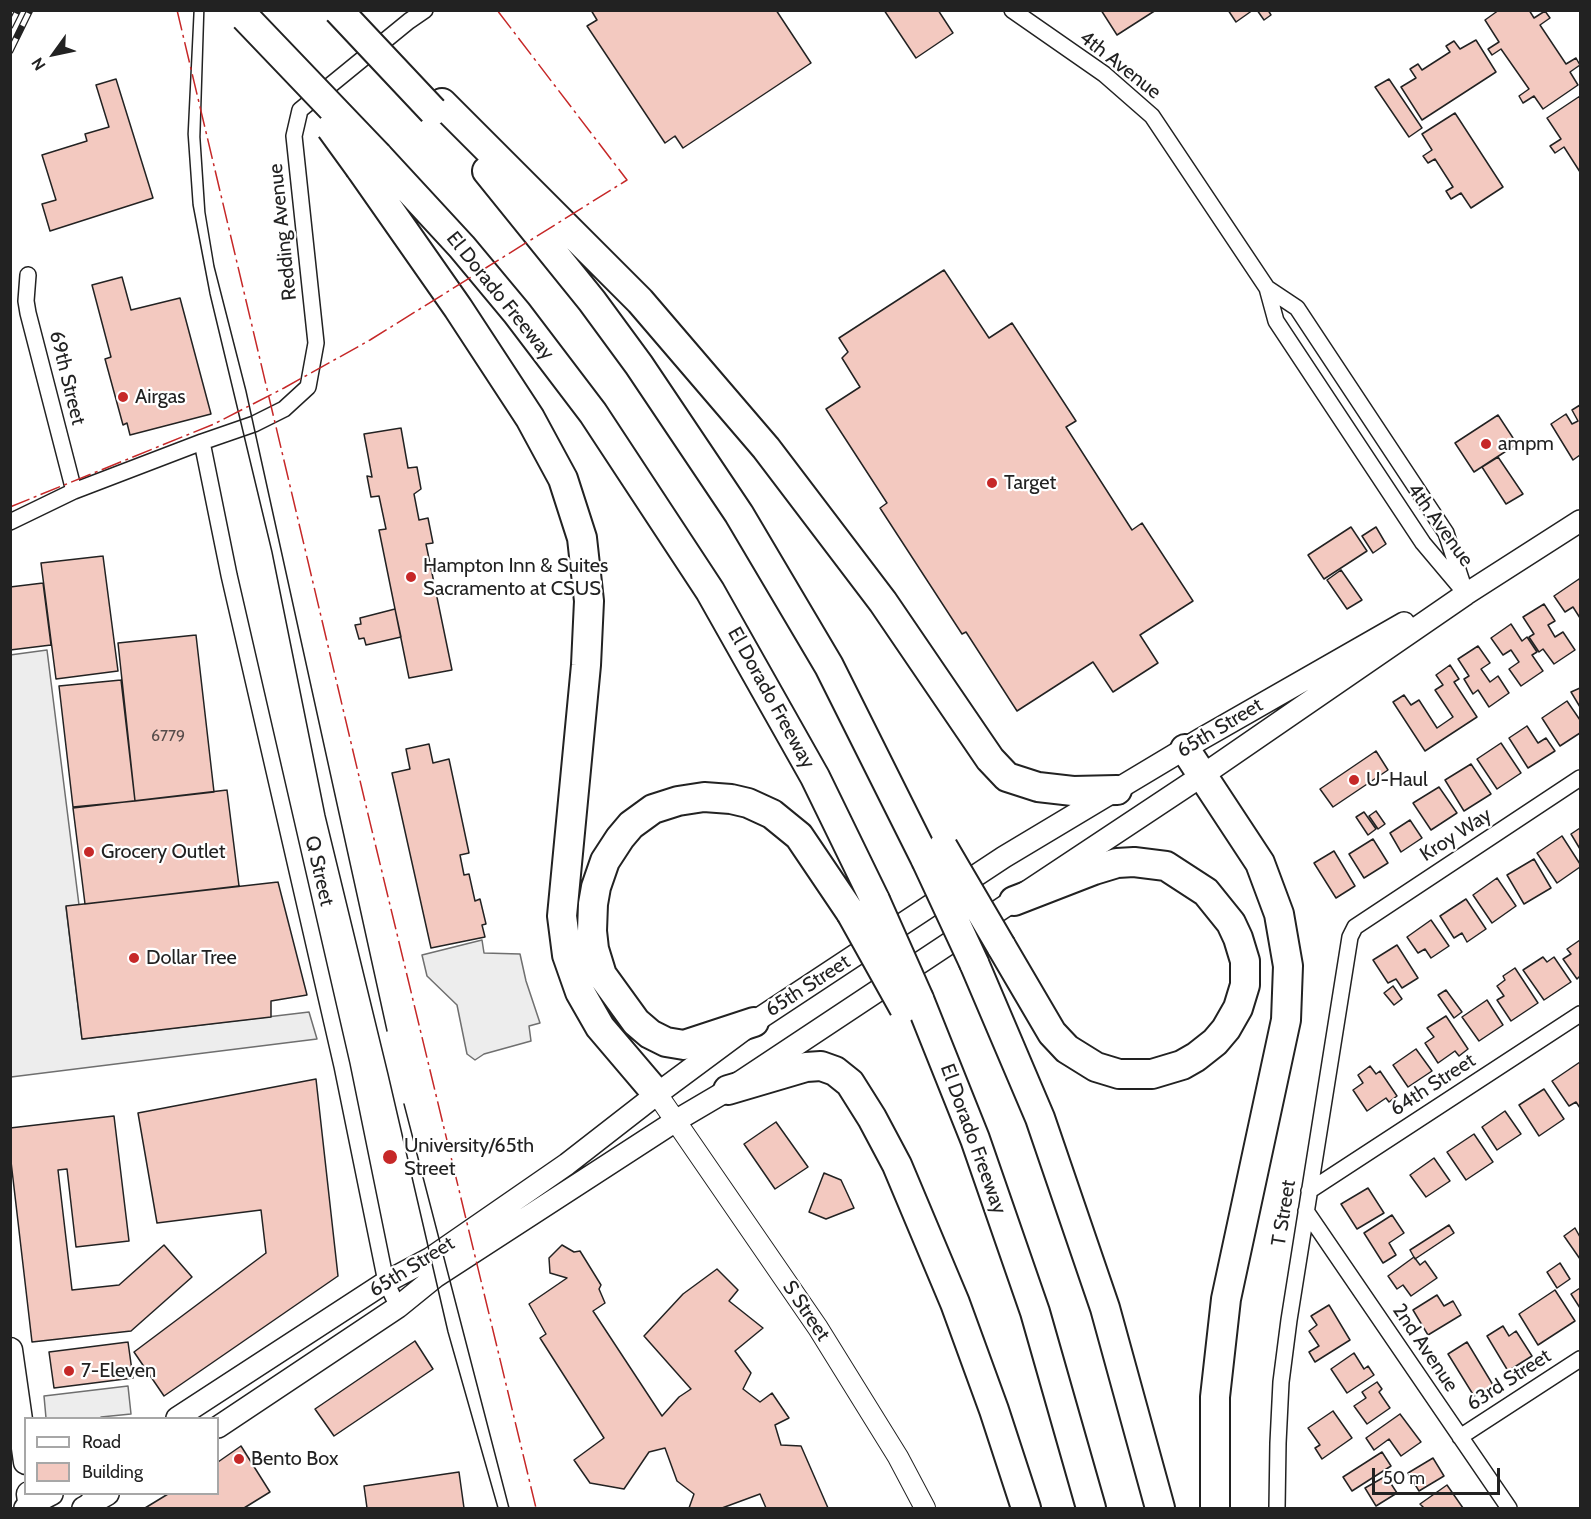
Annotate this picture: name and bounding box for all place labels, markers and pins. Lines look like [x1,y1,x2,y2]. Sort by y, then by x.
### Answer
place label: Airgas [135,385,186,409]
marker: Airgas [116,390,130,404]
place label: ampm [1498,432,1554,456]
marker: ampm [1479,437,1493,451]
place label: Target [1004,471,1056,495]
marker: Target [985,476,999,490]
place label: Hampton Inn & Suites Sacramento at CSUS [423,554,608,601]
marker: Hampton Inn & Suites Sacramento at CSUS [404,570,418,584]
place label: U-Haul [1366,768,1428,792]
marker: U-Haul [1347,773,1361,787]
place label: Grocery Outlet [101,840,226,864]
marker: Grocery Outlet [82,845,96,859]
place label: Dollar Tree [146,946,237,970]
marker: Dollar Tree [127,951,141,965]
place label: University/65th Street [404,1134,534,1181]
marker: University/65th Street [381,1148,399,1166]
place label: 7-Eleven [81,1359,156,1383]
marker: 7-Eleven [62,1364,76,1378]
place label: Bento Box [251,1447,338,1471]
marker: Bento Box [232,1452,246,1466]

